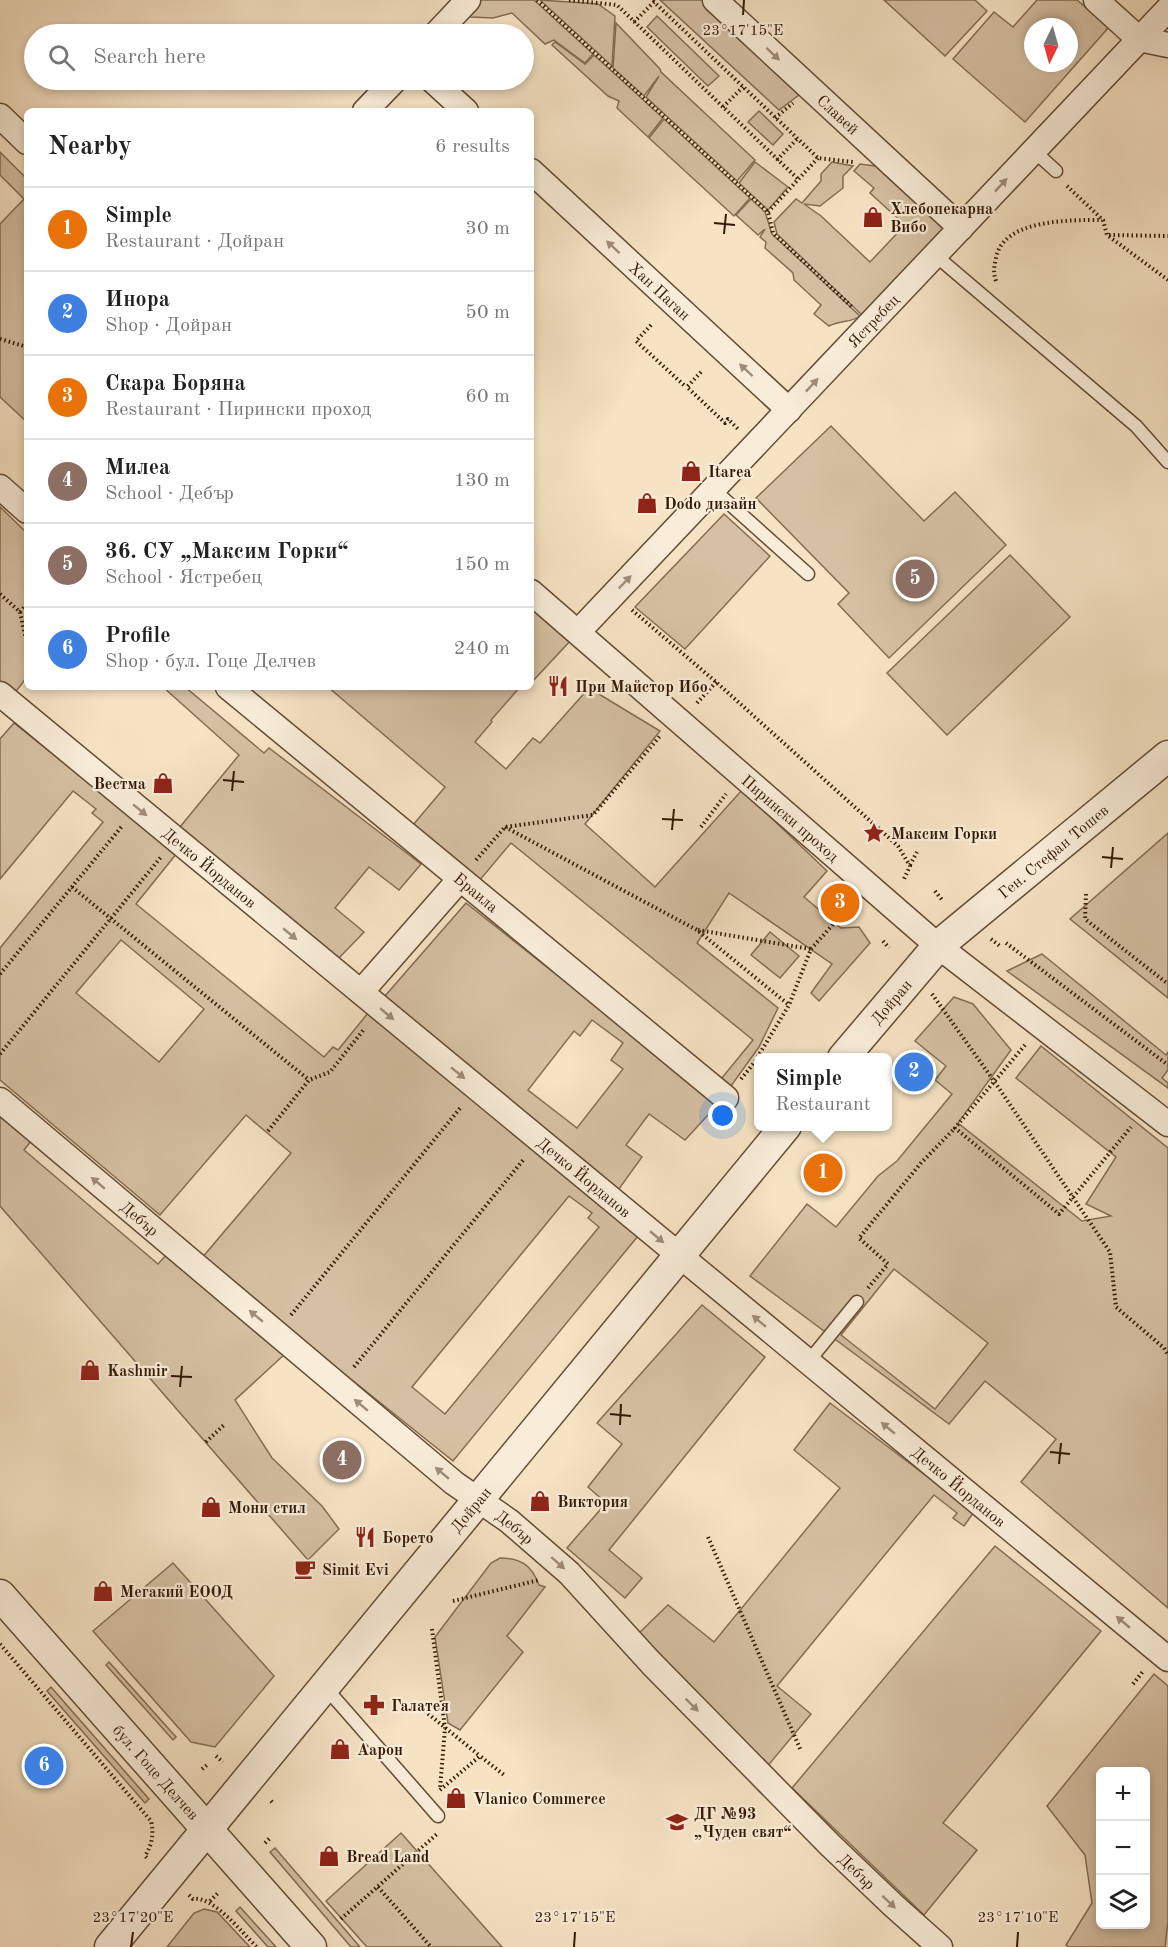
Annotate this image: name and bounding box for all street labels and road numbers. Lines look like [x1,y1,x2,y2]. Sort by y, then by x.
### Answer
street label: Славей [813,93,861,139]
street label: Хан Паган [625,260,693,324]
street label: Ястребец [846,292,903,351]
street label: Пирински проход [738,773,841,866]
street label: Ген. Стефан Тошев [996,803,1112,902]
street label: Дечко Йорданов [159,826,258,912]
street label: Браила [450,871,500,916]
street label: Дойран [869,977,916,1028]
street label: Дечко Йорданов [533,1135,633,1221]
street label: Дебър [117,1199,161,1240]
street label: Дечко Йорданов [908,1445,1008,1531]
street label: Дойран [449,1485,495,1536]
street label: Дебър [492,1508,536,1548]
street label: бул. Гоце Делчев [109,1723,201,1824]
street label: Дебър [835,1852,877,1893]

